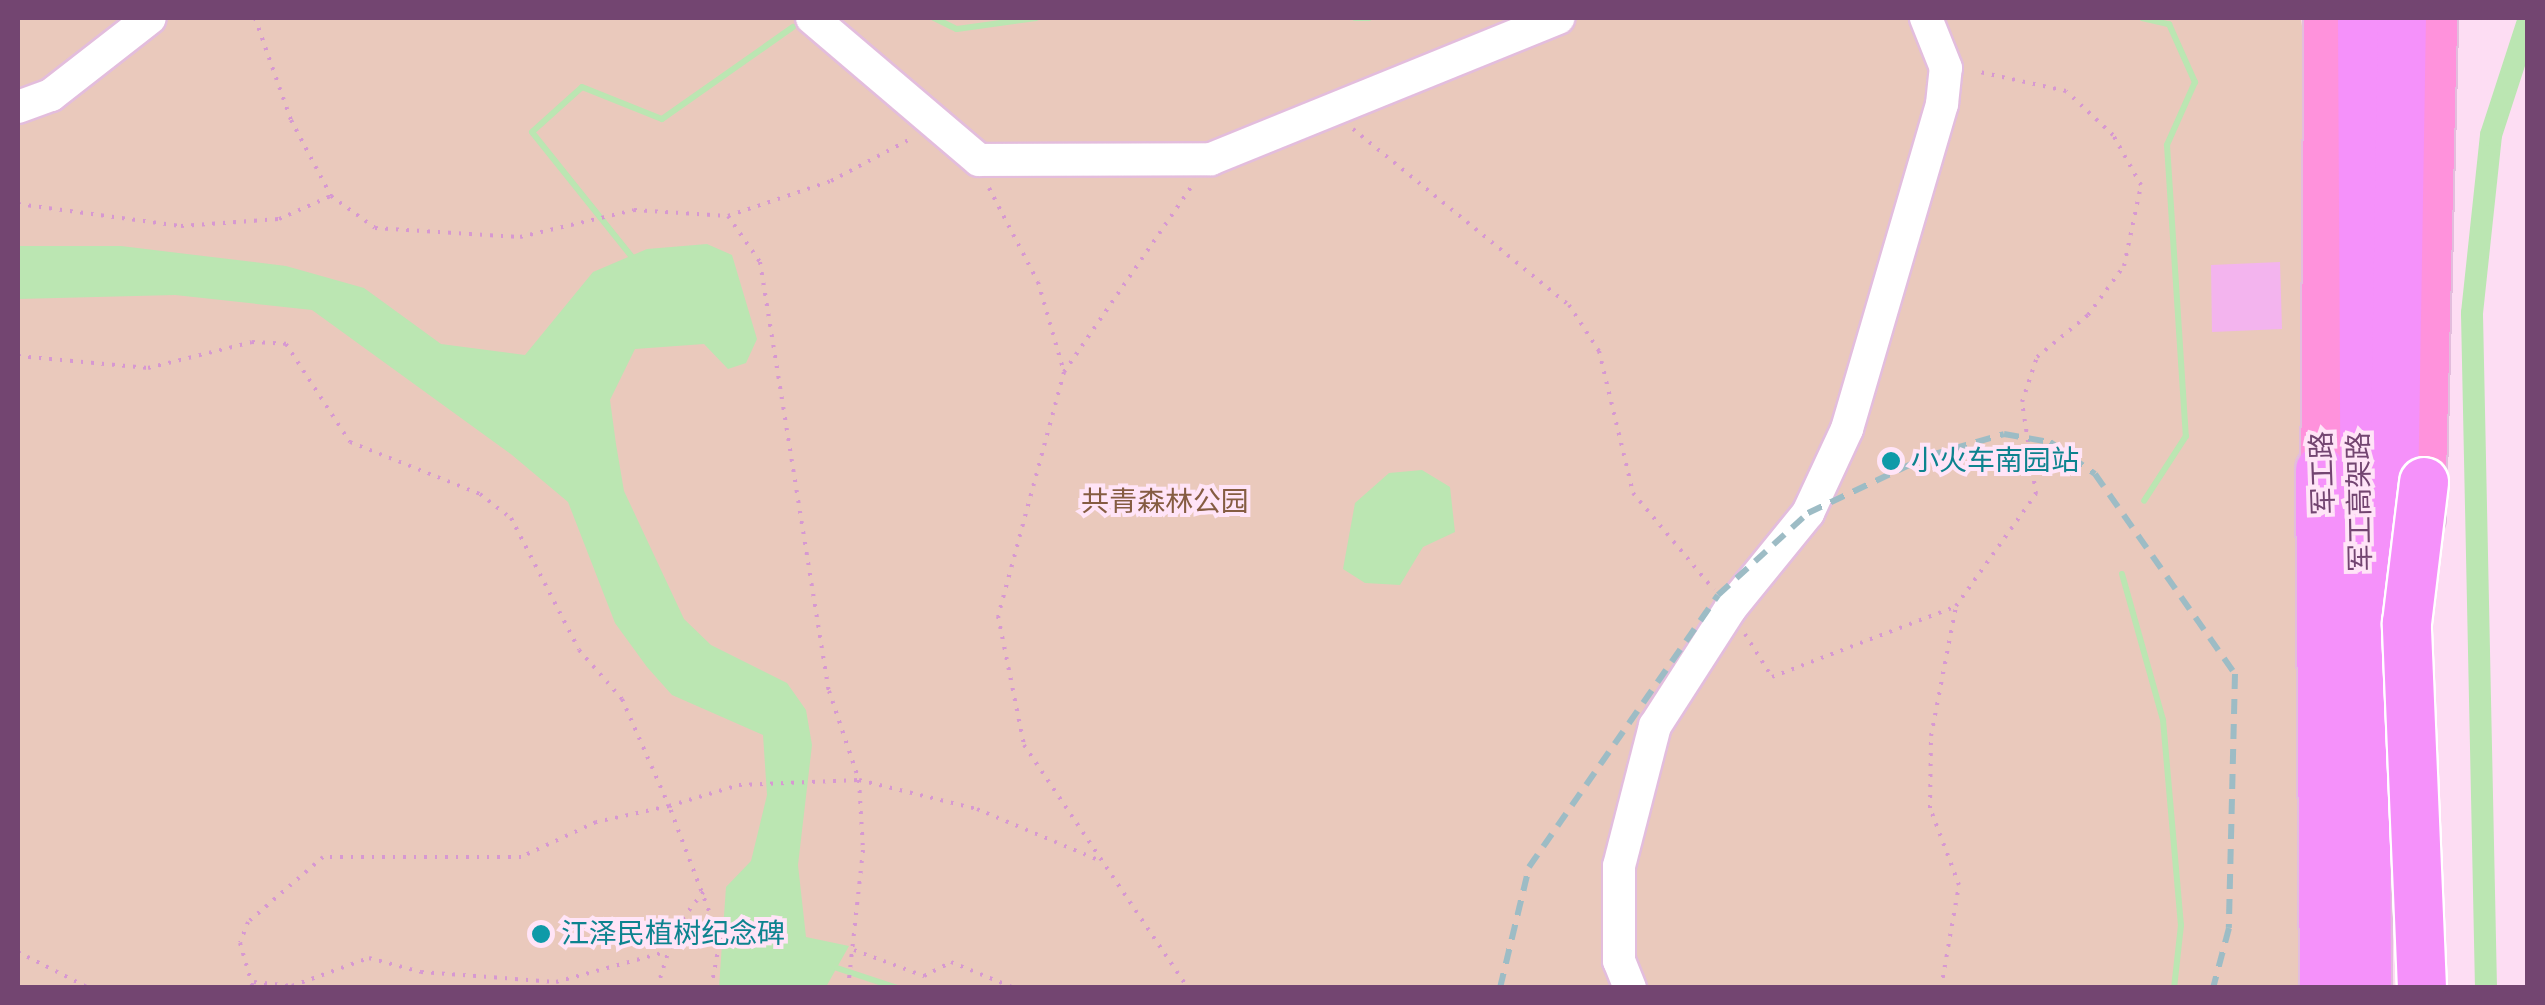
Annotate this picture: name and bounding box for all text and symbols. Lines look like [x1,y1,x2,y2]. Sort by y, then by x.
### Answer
street label: 军工路 [2305,430,2341,516]
street label: 军工高架路 [2342,432,2378,572]
place label: 小火车南园站 [1911,444,2079,478]
marker: 小火车南园站 [1880,450,1902,472]
park label: 共青森林公园 [1081,485,1249,519]
place label: 江泽民植树纪念碑 [561,917,785,951]
marker: 江泽民植树纪念碑 [530,923,552,945]

